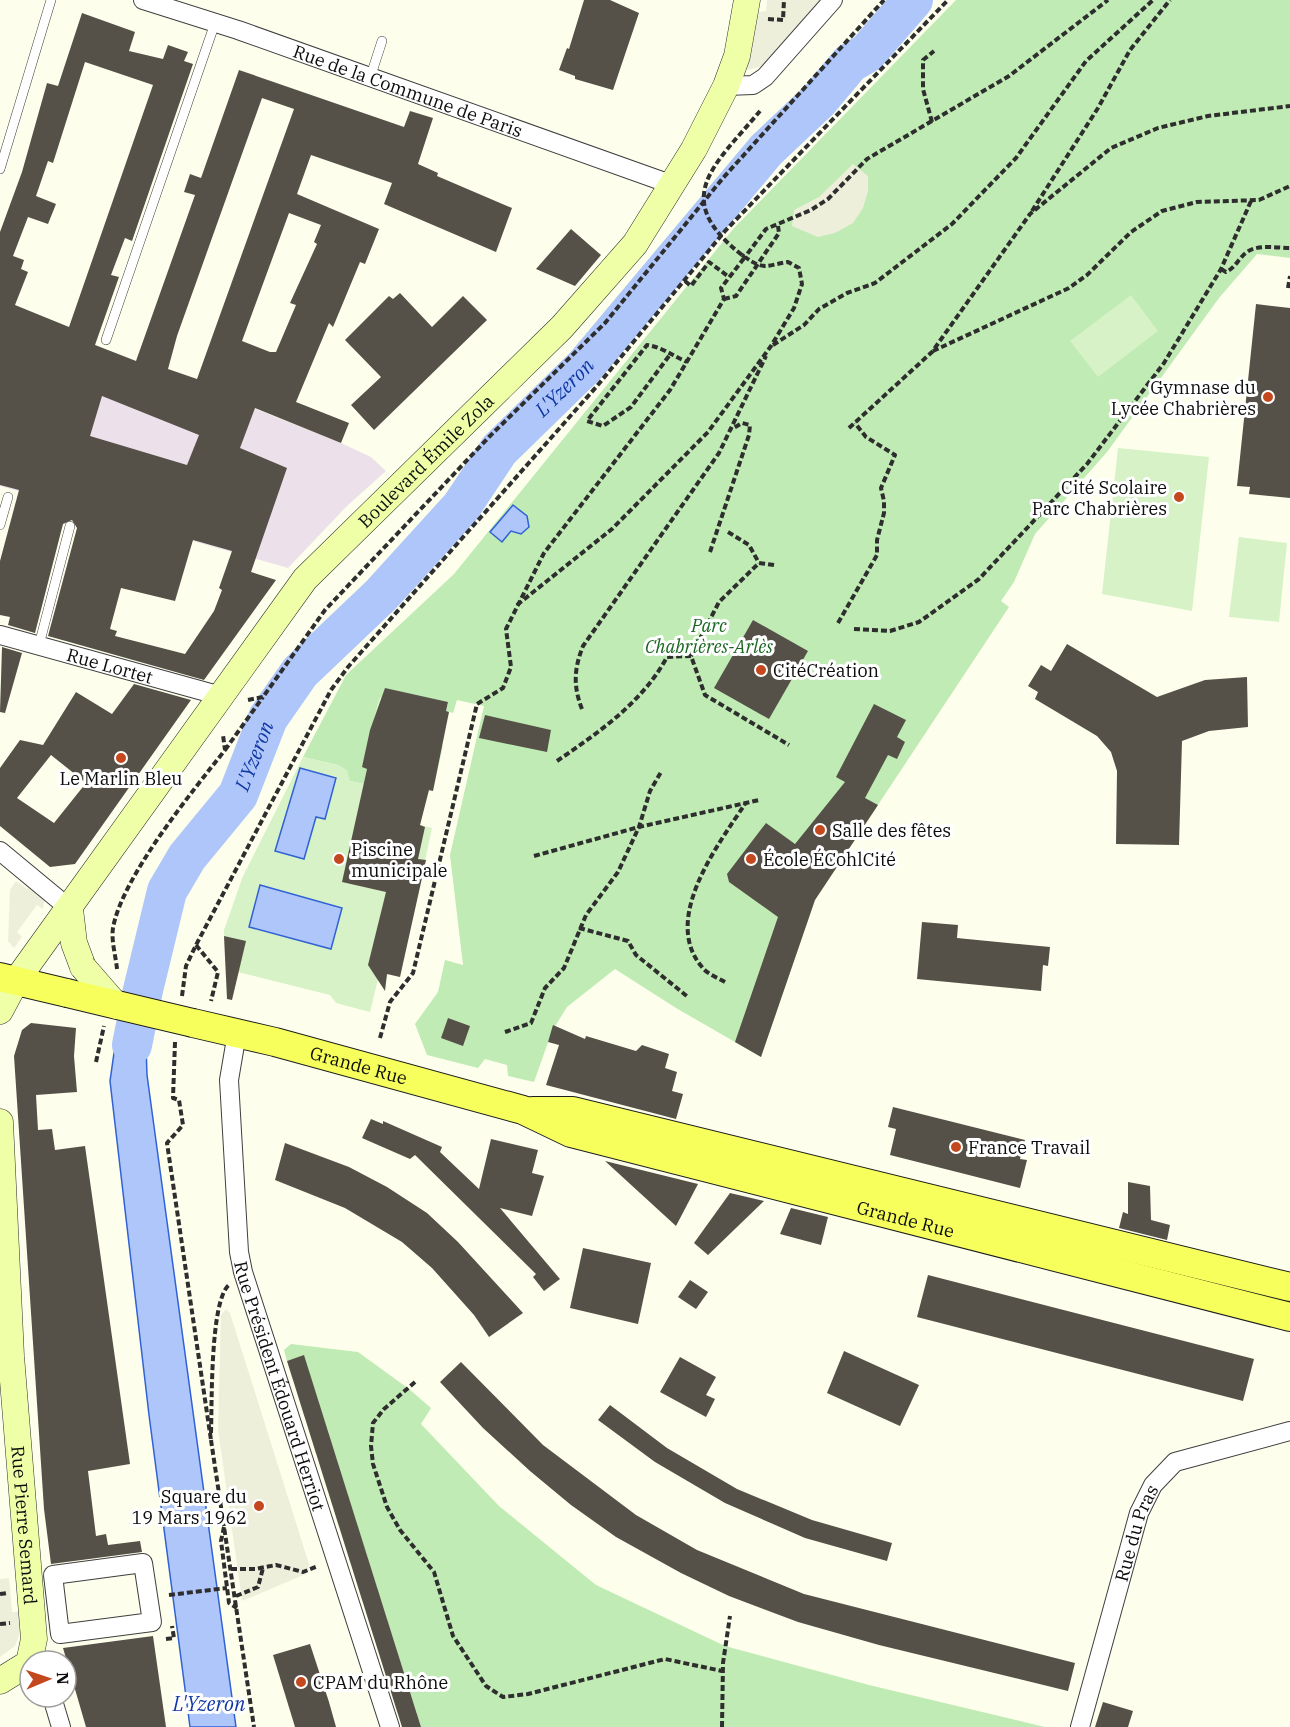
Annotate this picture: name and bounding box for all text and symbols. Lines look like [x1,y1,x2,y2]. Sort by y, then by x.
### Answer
street label: Rue de la Commune de Paris [290,39,526,142]
water label: L'Yzeron [528,352,600,423]
place label: Gymnase du Lycée Chabrières [1111,376,1256,420]
street label: Boulevard Émile Zola [353,389,498,532]
marker: Gymnase du Lycée Chabrières [1261,390,1275,404]
place label: Cité Scolaire Parc Chabrières [1032,476,1167,520]
marker: Cité Scolaire Parc Chabrières [1172,490,1186,504]
park label: Parc Chabrières-Arlès [645,614,773,658]
street label: Rue Lortet [64,642,156,688]
place label: CitéCréation [773,659,879,682]
marker: CitéCréation [754,663,768,677]
water label: L'Yzeron [227,716,279,795]
marker: Le Marlin Bleu [114,751,128,765]
place label: Le Marlin Bleu [59,767,183,790]
place label: Salle des fêtes [832,819,951,842]
marker: Salle des fêtes [813,823,827,837]
place label: Piscine municipale [351,838,448,882]
place label: École ÉCohlCité [763,848,896,871]
marker: Piscine municipale [332,852,346,866]
marker: École ÉCohlCité [744,852,758,866]
street label: Grande Rue [308,1041,410,1089]
place label: France Travail [968,1136,1090,1159]
marker: France Travail [949,1140,963,1154]
street label: Grande Rue [854,1195,957,1242]
street label: Rue Président Édouard Herriot [230,1259,331,1514]
street label: Rue Pierre Semard [7,1445,43,1606]
street label: Rue du Pras [1109,1481,1163,1584]
place label: Square du 19 Mars 1962 [132,1485,247,1529]
marker: Square du 19 Mars 1962 [252,1499,266,1513]
north arrow [18,1649,78,1709]
place label: CPAM du Rhône [313,1671,448,1694]
text: N [53,1672,73,1685]
marker: CPAM du Rhône [294,1675,308,1689]
water label: L'Yzeron [172,1690,246,1717]

